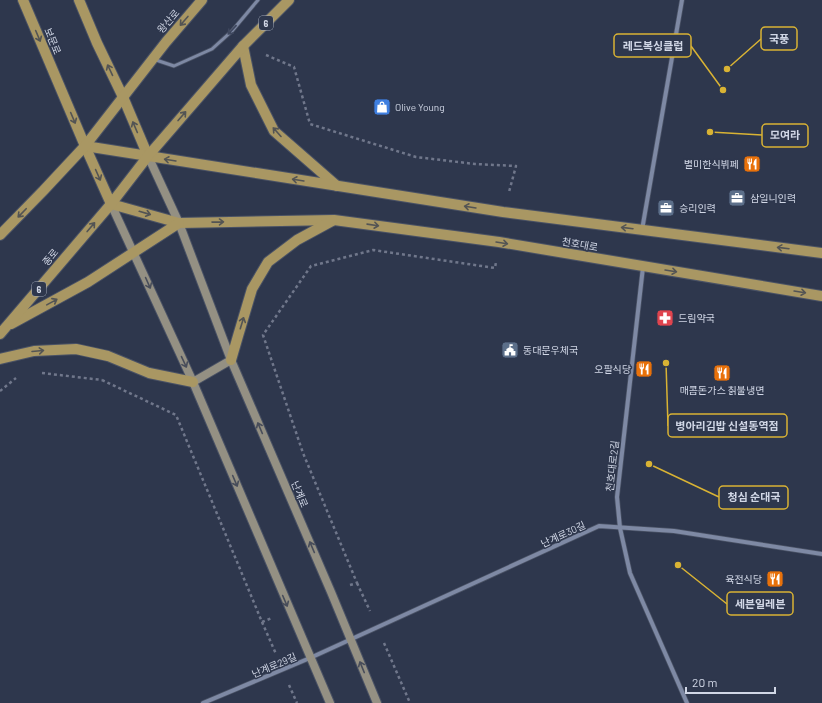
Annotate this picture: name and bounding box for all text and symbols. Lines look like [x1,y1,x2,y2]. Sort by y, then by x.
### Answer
street label: 왕산로 [154,7,182,35]
one-way arrow [180,16,189,26]
road number: 6 [259,16,273,30]
one-way arrow [228,24,237,35]
street label: 보문로 [42,26,64,56]
callout: 국풍 [761,27,797,50]
one-way arrow [35,29,43,41]
text: 국풍 [769,32,789,45]
callout: 레드복싱클럽 [614,34,691,57]
text: 레드복싱클럽 [623,39,683,52]
one-way arrow [106,65,113,77]
shop icon: Olive Young [372,97,392,117]
place label: Olive Young [395,101,445,113]
one-way arrow [178,111,187,121]
one-way arrow [70,112,77,124]
one-way arrow [131,121,139,133]
callout: 모여라 [762,124,808,147]
one-way arrow [272,127,281,137]
text: 모여라 [770,128,800,141]
restaurant icon: 별미한식뷔페 [742,154,762,174]
one-way arrow [164,156,177,164]
place label: 별미한식뷔페 [684,158,739,170]
one-way arrow [94,168,102,180]
one-way arrow [292,176,305,184]
office icon: 삼일니인력 [727,188,747,208]
place label: 삼일니인력 [750,192,796,204]
office icon: 승리인력 [656,198,676,218]
place label: 승리인력 [679,202,716,214]
one-way arrow [464,203,477,211]
one-way arrow [17,208,27,218]
one-way arrow [138,210,151,217]
one-way arrow [211,218,224,226]
one-way arrow [87,221,96,232]
one-way arrow [366,221,379,229]
one-way arrow [621,224,634,232]
street label: 천호대로 [561,235,599,253]
one-way arrow [495,239,508,247]
one-way arrow [777,244,790,252]
street label: 종로 [39,246,61,268]
one-way arrow [664,267,677,275]
one-way arrow [144,277,152,289]
road number: 6 [32,282,46,296]
one-way arrow [793,289,806,297]
one-way arrow [46,297,58,305]
pharmacy icon: 드림약국 [655,308,675,328]
place label: 드림약국 [678,312,715,324]
one-way arrow [239,316,246,329]
public building icon: 동대문우체국 [500,340,520,360]
place label: 동대문우체국 [523,344,578,356]
one-way arrow [31,348,44,355]
one-way arrow [180,355,188,367]
restaurant icon: 오팔식당 [634,359,654,379]
place label: 오팔식당 [594,363,631,375]
restaurant icon: 매콤돈가스 칡불냉면 [712,363,732,383]
place label: 매콤돈가스 칡불냉면 [680,384,764,396]
callout: 병아리김밥 신설동역점 [668,414,787,437]
text: 병아리김밥 신설동역점 [675,419,779,432]
one-way arrow [256,422,264,434]
street label: 천호대로2길 [603,440,621,492]
one-way arrow [232,475,239,487]
street label: 난계로 [289,479,311,509]
callout: 청심 순대국 [719,486,788,509]
text: 청심 순대국 [728,490,780,503]
street label: 난계로30길 [539,519,587,549]
one-way arrow [308,541,315,553]
restaurant icon: 육전식당 [765,569,785,589]
place label: 육전식당 [725,573,762,585]
callout: 세븐일레븐 [727,592,793,615]
one-way arrow [282,594,290,606]
text: 세븐일레븐 [735,597,785,610]
street label: 난계로29길 [250,650,298,680]
one-way arrow [358,661,365,673]
scale bar [686,669,775,695]
text: 20 m [692,675,718,689]

